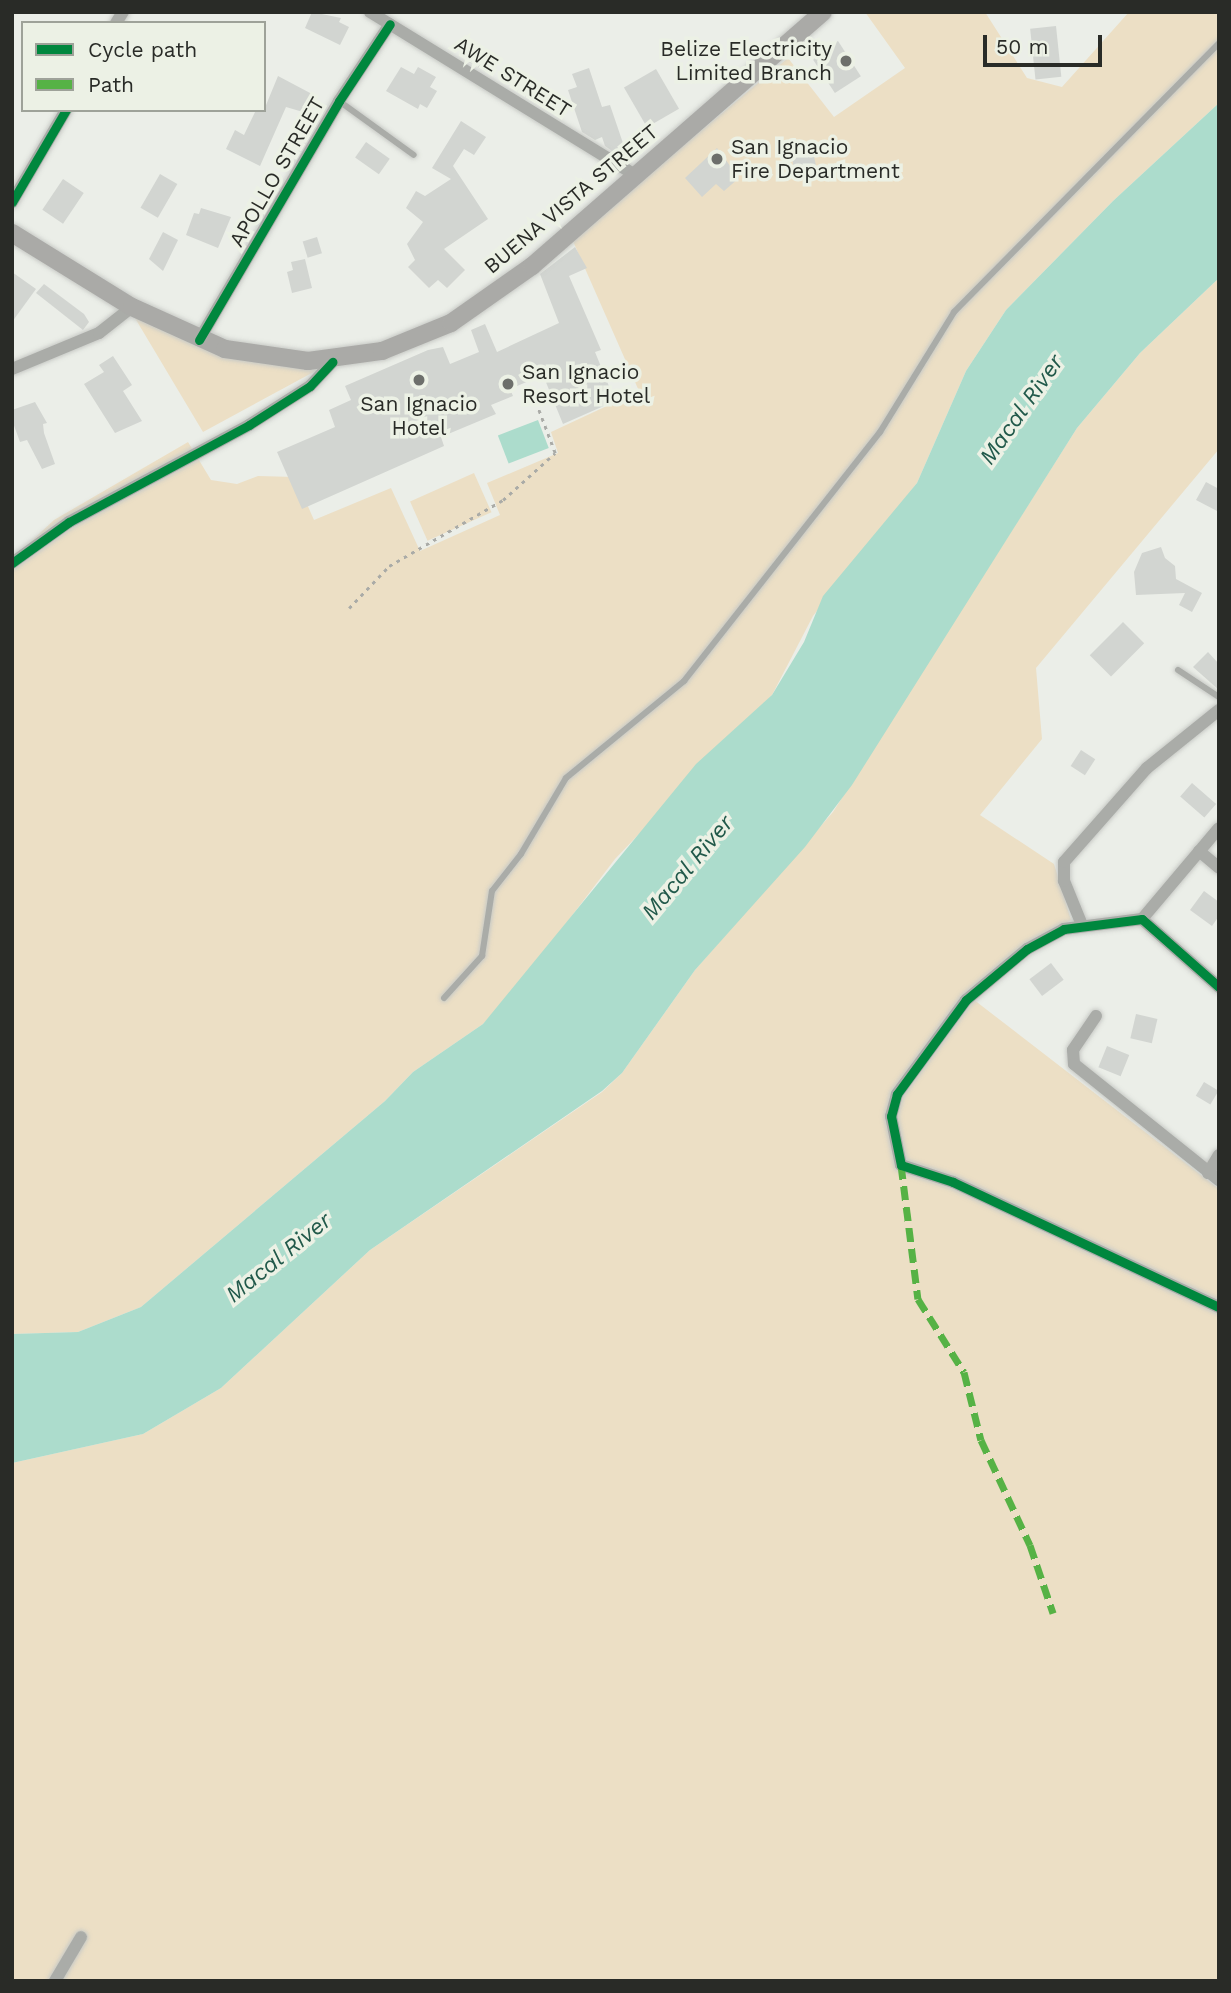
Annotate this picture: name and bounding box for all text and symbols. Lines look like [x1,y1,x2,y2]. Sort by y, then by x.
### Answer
legend [21,21,266,112]
scale bar [986,21,1105,65]
street label: AWE STREET [450,31,576,123]
text: 50 m [996,34,1048,59]
place label: Belize Electricity Limited Branch [660,36,832,86]
text: Cycle path [88,37,197,62]
marker: Belize Electricity Limited Branch [838,53,854,69]
text: Path [88,72,134,97]
street label: APOLLO STREET [224,93,330,251]
street label: BUENA VISTA STREET [478,118,664,280]
place label: San Ignacio Fire Department [731,134,900,184]
marker: San Ignacio Fire Department [709,151,725,167]
water label: Macal River [974,349,1070,471]
place label: San Ignacio Resort Hotel [522,359,650,409]
marker: San Ignacio Hotel [411,372,427,388]
marker: San Ignacio Resort Hotel [500,376,516,392]
place label: San Ignacio Hotel [360,391,478,441]
water label: Macal River [636,810,740,926]
water label: Macal River [220,1207,338,1309]

